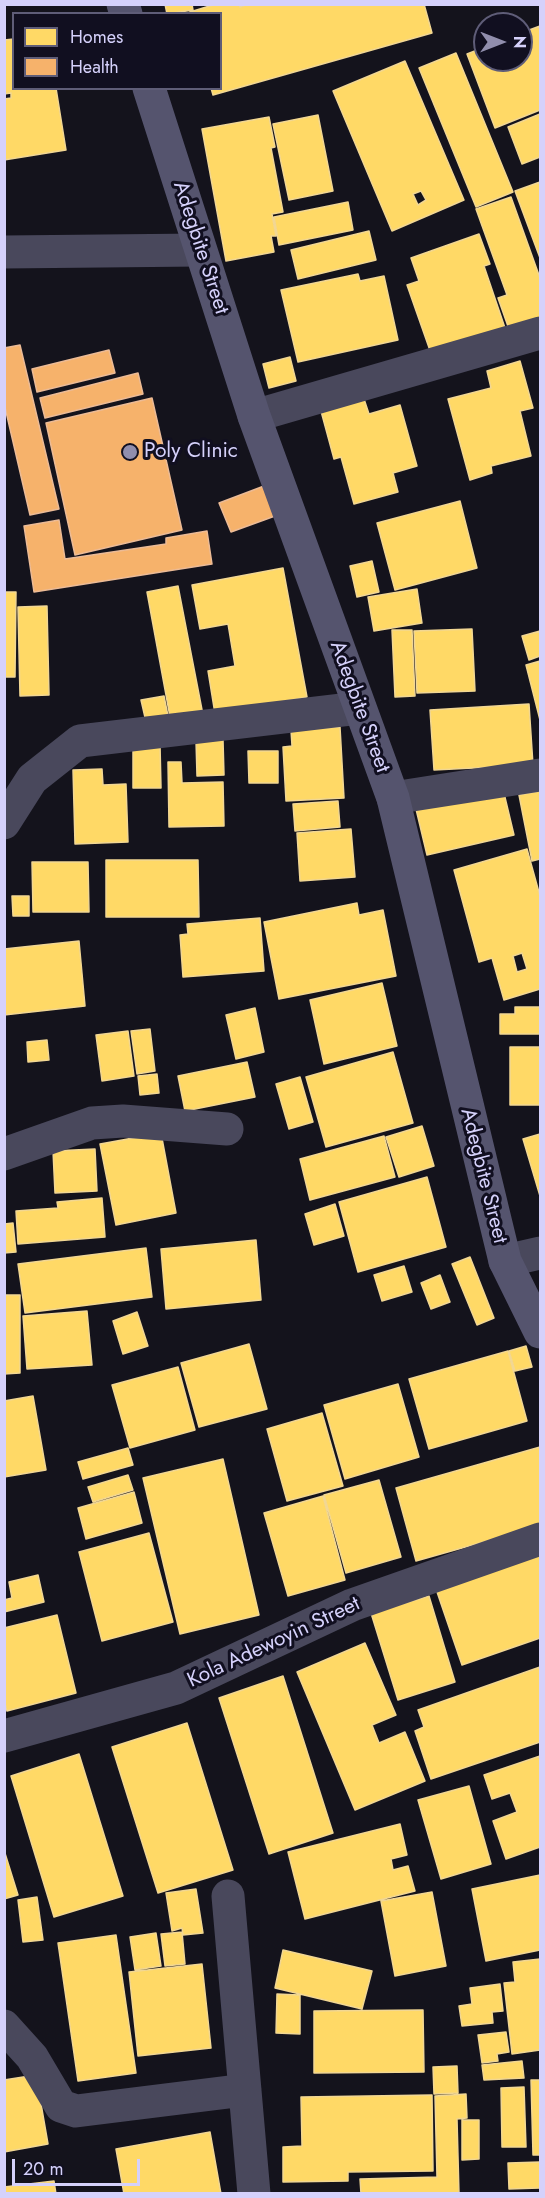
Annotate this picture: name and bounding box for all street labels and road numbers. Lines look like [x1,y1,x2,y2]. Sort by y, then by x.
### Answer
street label: Adegbite Street [167,178,233,318]
street label: Adegbite Street [324,638,394,776]
street label: Adegbite Street [454,1106,512,1246]
street label: Kola Adewoyin Street [184,1592,364,1694]

